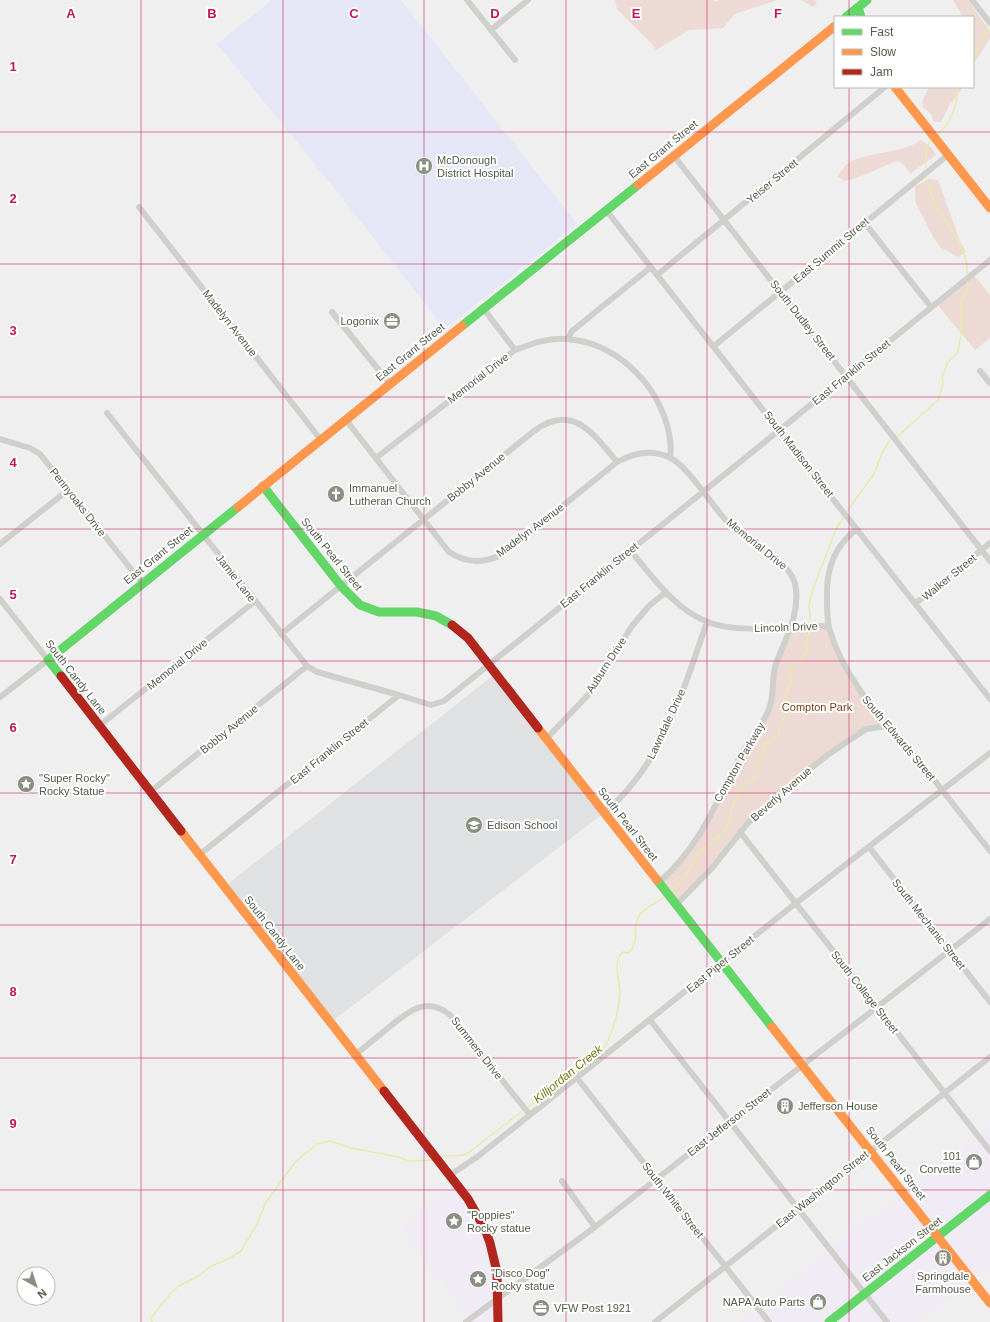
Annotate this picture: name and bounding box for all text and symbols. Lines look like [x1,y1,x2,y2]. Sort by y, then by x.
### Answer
text: A [66,6,76,21]
text: B [207,6,217,21]
text: C [349,6,359,21]
text: D [490,6,500,21]
text: E [632,6,641,21]
text: F [774,6,782,21]
legend [834,16,974,88]
text: Fast [870,25,894,39]
text: Slow [870,45,896,59]
text: 1 [9,59,17,74]
text: Jam [870,65,893,79]
street label: East Grant Street [626,118,700,180]
place label: McDonough District Hospital [437,154,513,179]
hospital icon: McDonough District Hospital [414,156,434,176]
street label: Yeiser Street [744,156,800,206]
text: 2 [9,191,17,206]
street label: East Summit Street [791,215,871,285]
street label: South Dudley Street [768,278,838,362]
street label: Madelyn Avenue [200,287,260,359]
office icon: Logonix [382,311,402,331]
place label: Logonix [340,315,379,327]
street label: East Grant Street [373,321,447,383]
text: 3 [9,323,17,338]
street label: East Franklin Street [810,337,892,407]
street label: Memorial Drive [445,351,511,405]
street label: South Madison Street [762,409,836,499]
street label: Bobby Avenue [445,450,507,504]
text: 4 [9,455,17,470]
street label: Pennyoaks Drive [48,466,108,538]
place label: Immanuel Lutheran Church [349,482,431,507]
church icon: Immanuel Lutheran Church [326,484,346,504]
street label: Madelyn Avenue [494,501,566,559]
street label: South Pearl Street [299,515,365,593]
street label: Memorial Drive [724,516,790,572]
street label: East Grant Street [121,524,195,586]
street label: East Franklin Street [558,540,640,610]
street label: Walker Street [919,551,979,603]
street label: Jamie Lane [214,552,258,604]
text: 5 [9,587,17,602]
street label: Lincoln Drive [754,620,818,634]
street label: Auburn Drive [583,635,629,695]
street label: Memorial Drive [144,636,210,692]
street label: South Candy Lane [43,637,109,717]
street label: Lawndale Drive [645,687,687,761]
street label: South Edwards Street [860,693,938,783]
park label: Compton Park [782,701,853,713]
street label: Bobby Avenue [198,702,260,756]
street label: East Franklin Street [288,716,370,786]
text: 6 [9,720,17,735]
street label: Compton Parkway [711,720,767,804]
street label: Beverly Avenue [748,764,814,824]
place label: "Super Rocky" Rocky Statue [39,772,110,797]
place icon: "Super Rocky" Rocky Statue [16,774,36,794]
street label: South Pearl Street [596,785,660,863]
school or university icon: Edison School [464,815,484,835]
place label: Edison School [487,819,557,831]
text: 7 [9,852,17,867]
street label: South Mechanic Street [890,876,968,972]
street label: South Candy Lane [242,893,308,973]
street label: East Piper Street [684,933,756,995]
street label: South College Street [829,948,901,1036]
text: 8 [9,984,17,999]
street label: Summers Drive [449,1014,505,1082]
water label: Killjordan Creek [531,1041,606,1106]
street label: East Jefferson Street [685,1086,773,1158]
building icon: Jefferson House [775,1096,795,1116]
place label: Jefferson House [798,1100,878,1112]
text: 9 [9,1116,17,1131]
street label: South Pearl Street [864,1124,928,1202]
street label: East Washington Street [773,1148,871,1230]
place label: 101 Corvette [919,1150,961,1175]
shop icon: 101 Corvette [964,1152,984,1172]
street label: South White Street [640,1160,706,1240]
place label: "Poppies" Rocky statue [467,1209,531,1234]
place icon: "Poppies" Rocky statue [444,1211,464,1231]
street label: East Jackson Street [860,1214,944,1284]
building icon: Springdale Farmhouse [933,1248,953,1268]
north arrow [16,1266,56,1306]
place label: "Disco Dog" Rocky statue [491,1267,555,1292]
place icon: "Disco Dog" Rocky statue [468,1269,488,1289]
place label: Springdale Farmhouse [915,1270,971,1295]
text: N [35,1287,49,1301]
shop icon: NAPA Auto Parts [808,1292,828,1312]
place label: NAPA Auto Parts [723,1296,805,1308]
office icon: VFW Post 1921 [531,1298,551,1318]
place label: VFW Post 1921 [554,1302,631,1314]

